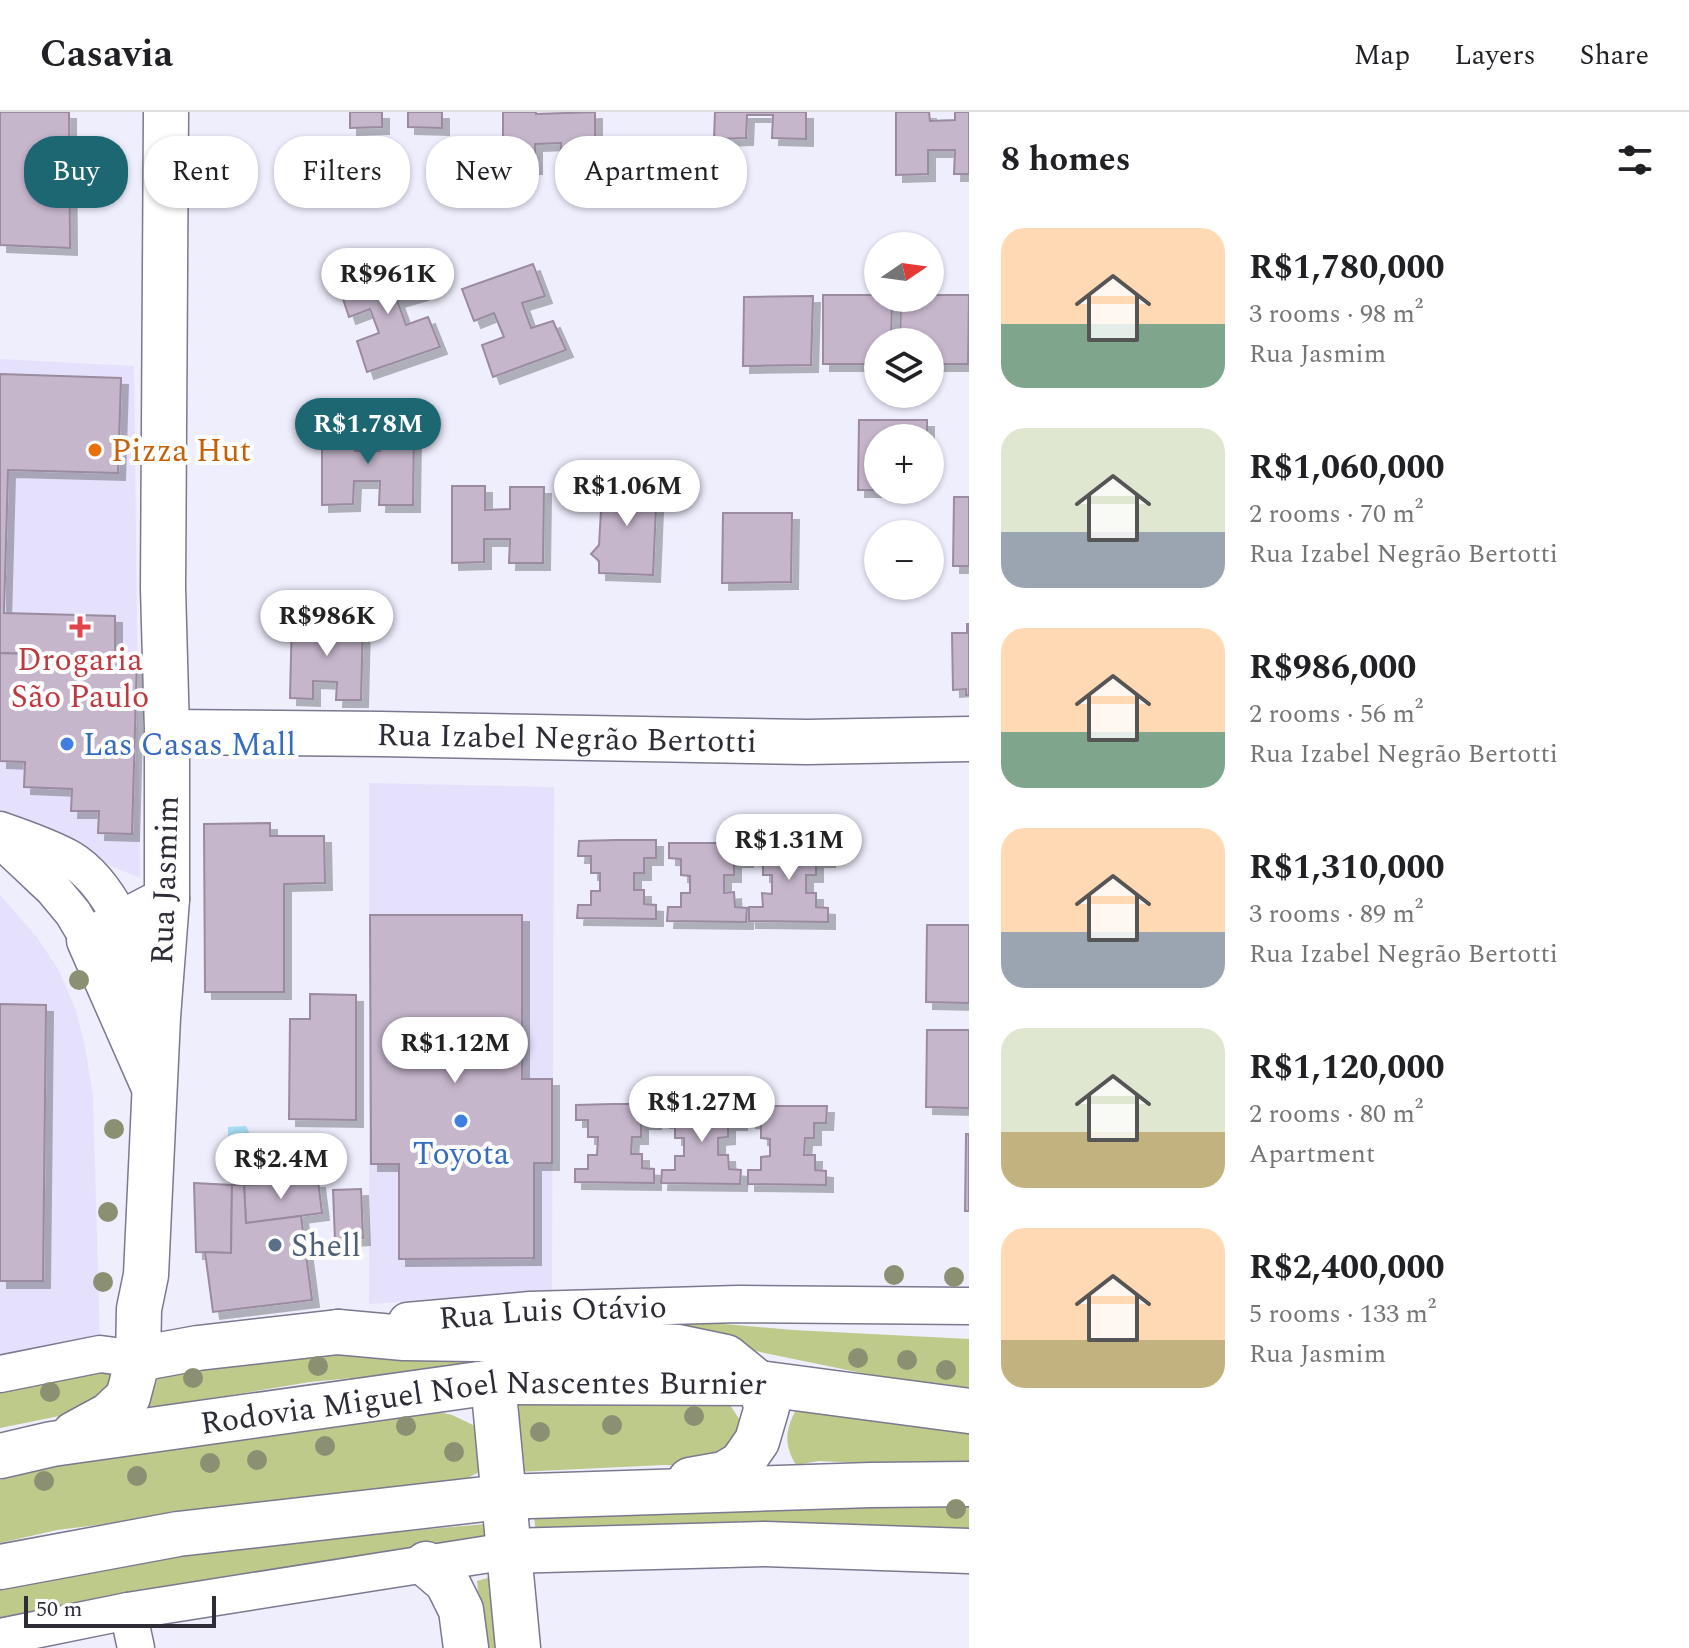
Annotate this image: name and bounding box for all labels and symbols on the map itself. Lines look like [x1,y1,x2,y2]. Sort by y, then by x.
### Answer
north arrow [864,232,944,312]
pin: R$961K [323,248,453,316]
pin: R$1.78M [294,398,442,466]
place label: Pizza Hut [111,427,251,476]
marker: Pizza Hut [86,441,104,459]
pin: R$1.06M [553,460,701,528]
pin: R$986K [262,590,392,658]
marker: Drogaria São Paulo [71,618,89,636]
place label: Drogaria São Paulo [11,636,149,722]
street label: Rua Izabel Negrão Bertotti [376,711,758,767]
place label: Las Casas Mall [83,721,296,770]
marker: Las Casas Mall [58,735,76,753]
street label: Rua Jasmim [138,795,193,965]
pin: R$1.31M [715,814,863,882]
pin: R$1.12M [381,1017,529,1085]
pin: R$1.27M [628,1076,776,1144]
marker: Toyota [452,1112,470,1130]
place label: Toyota [413,1130,510,1179]
pin: R$2.4M [216,1133,346,1201]
place label: Shell [291,1222,361,1271]
marker: Shell [266,1236,284,1254]
street label: Rua Luis Otávio [437,1283,667,1344]
street label: Rodovia Miguel Noel Nascentes Burnier [197,1359,770,1449]
scale bar [24,1592,216,1628]

